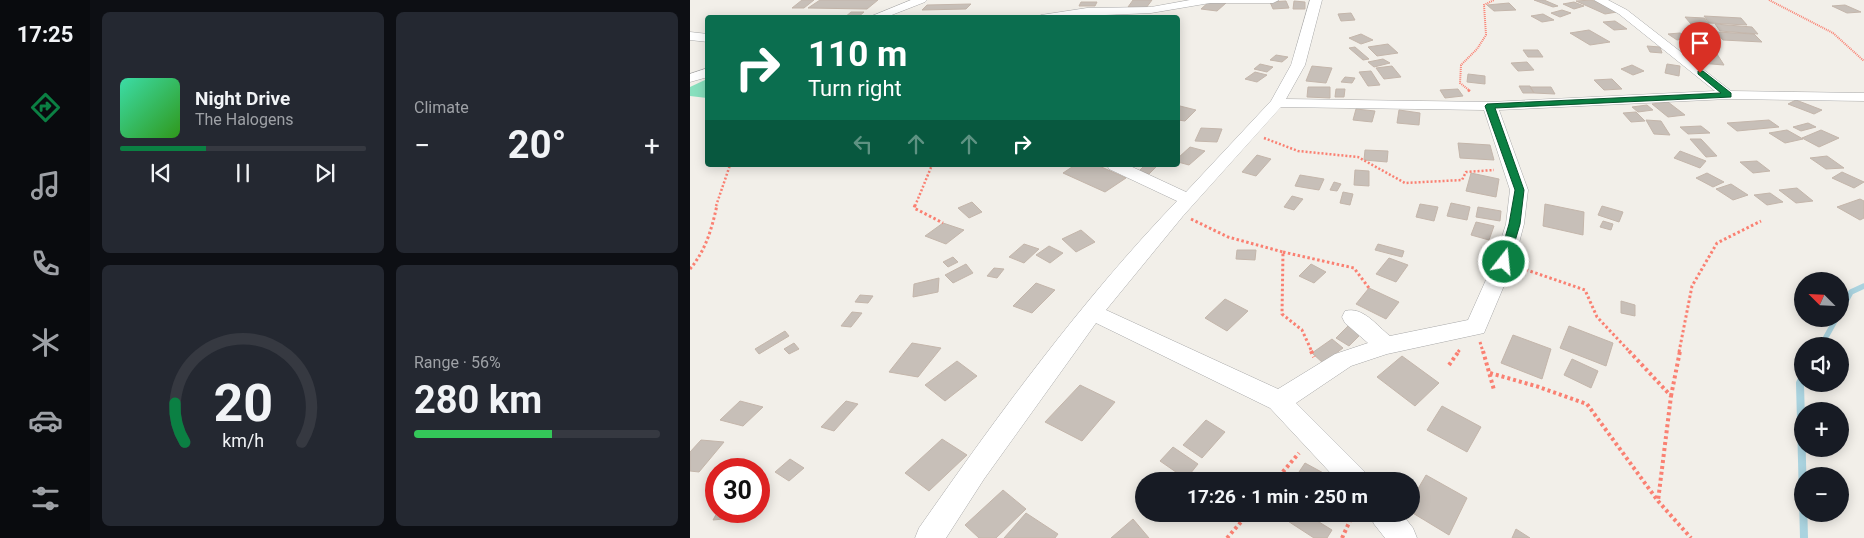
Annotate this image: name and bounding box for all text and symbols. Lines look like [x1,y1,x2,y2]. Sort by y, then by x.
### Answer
text: 17:25 [17,22,73,47]
pin [1679,22,1721,73]
icon: arrive [1686,29,1714,57]
text: 110 m [808,34,907,75]
icon: right [725,35,790,100]
text: Turn right [808,76,902,101]
text: Night Drive [195,87,290,110]
icon: directions [28,90,63,125]
text: Climate [414,98,469,117]
text: The Halogens [195,110,294,129]
text: 20° [508,123,566,167]
text: − [414,129,430,162]
text: + [644,129,660,162]
icon: left [849,130,877,158]
icon: ahead [902,130,930,158]
icon: ahead [955,130,983,158]
icon: right [1008,130,1036,158]
icon: previous [147,159,175,187]
icon: pause [229,159,257,187]
icon: next [311,159,339,187]
icon: music [28,168,63,203]
position arrow [1477,235,1529,287]
icon: phone [28,246,63,281]
north arrow [1794,272,1849,328]
map controls [1794,272,1849,522]
icon: climate [28,325,63,360]
button: sound [1794,337,1849,392]
text: Range · 56% [414,353,501,372]
text: 20 [213,373,273,434]
text: 280 km [414,378,542,422]
button: + [1794,402,1849,457]
icon: car [28,403,63,438]
text: km/h [222,430,264,451]
speed limit sign: 30 [705,458,770,523]
button: − [1794,467,1849,522]
icon: filters [28,481,63,516]
text: 17:26 · 1 min · 250 m [1187,485,1368,508]

